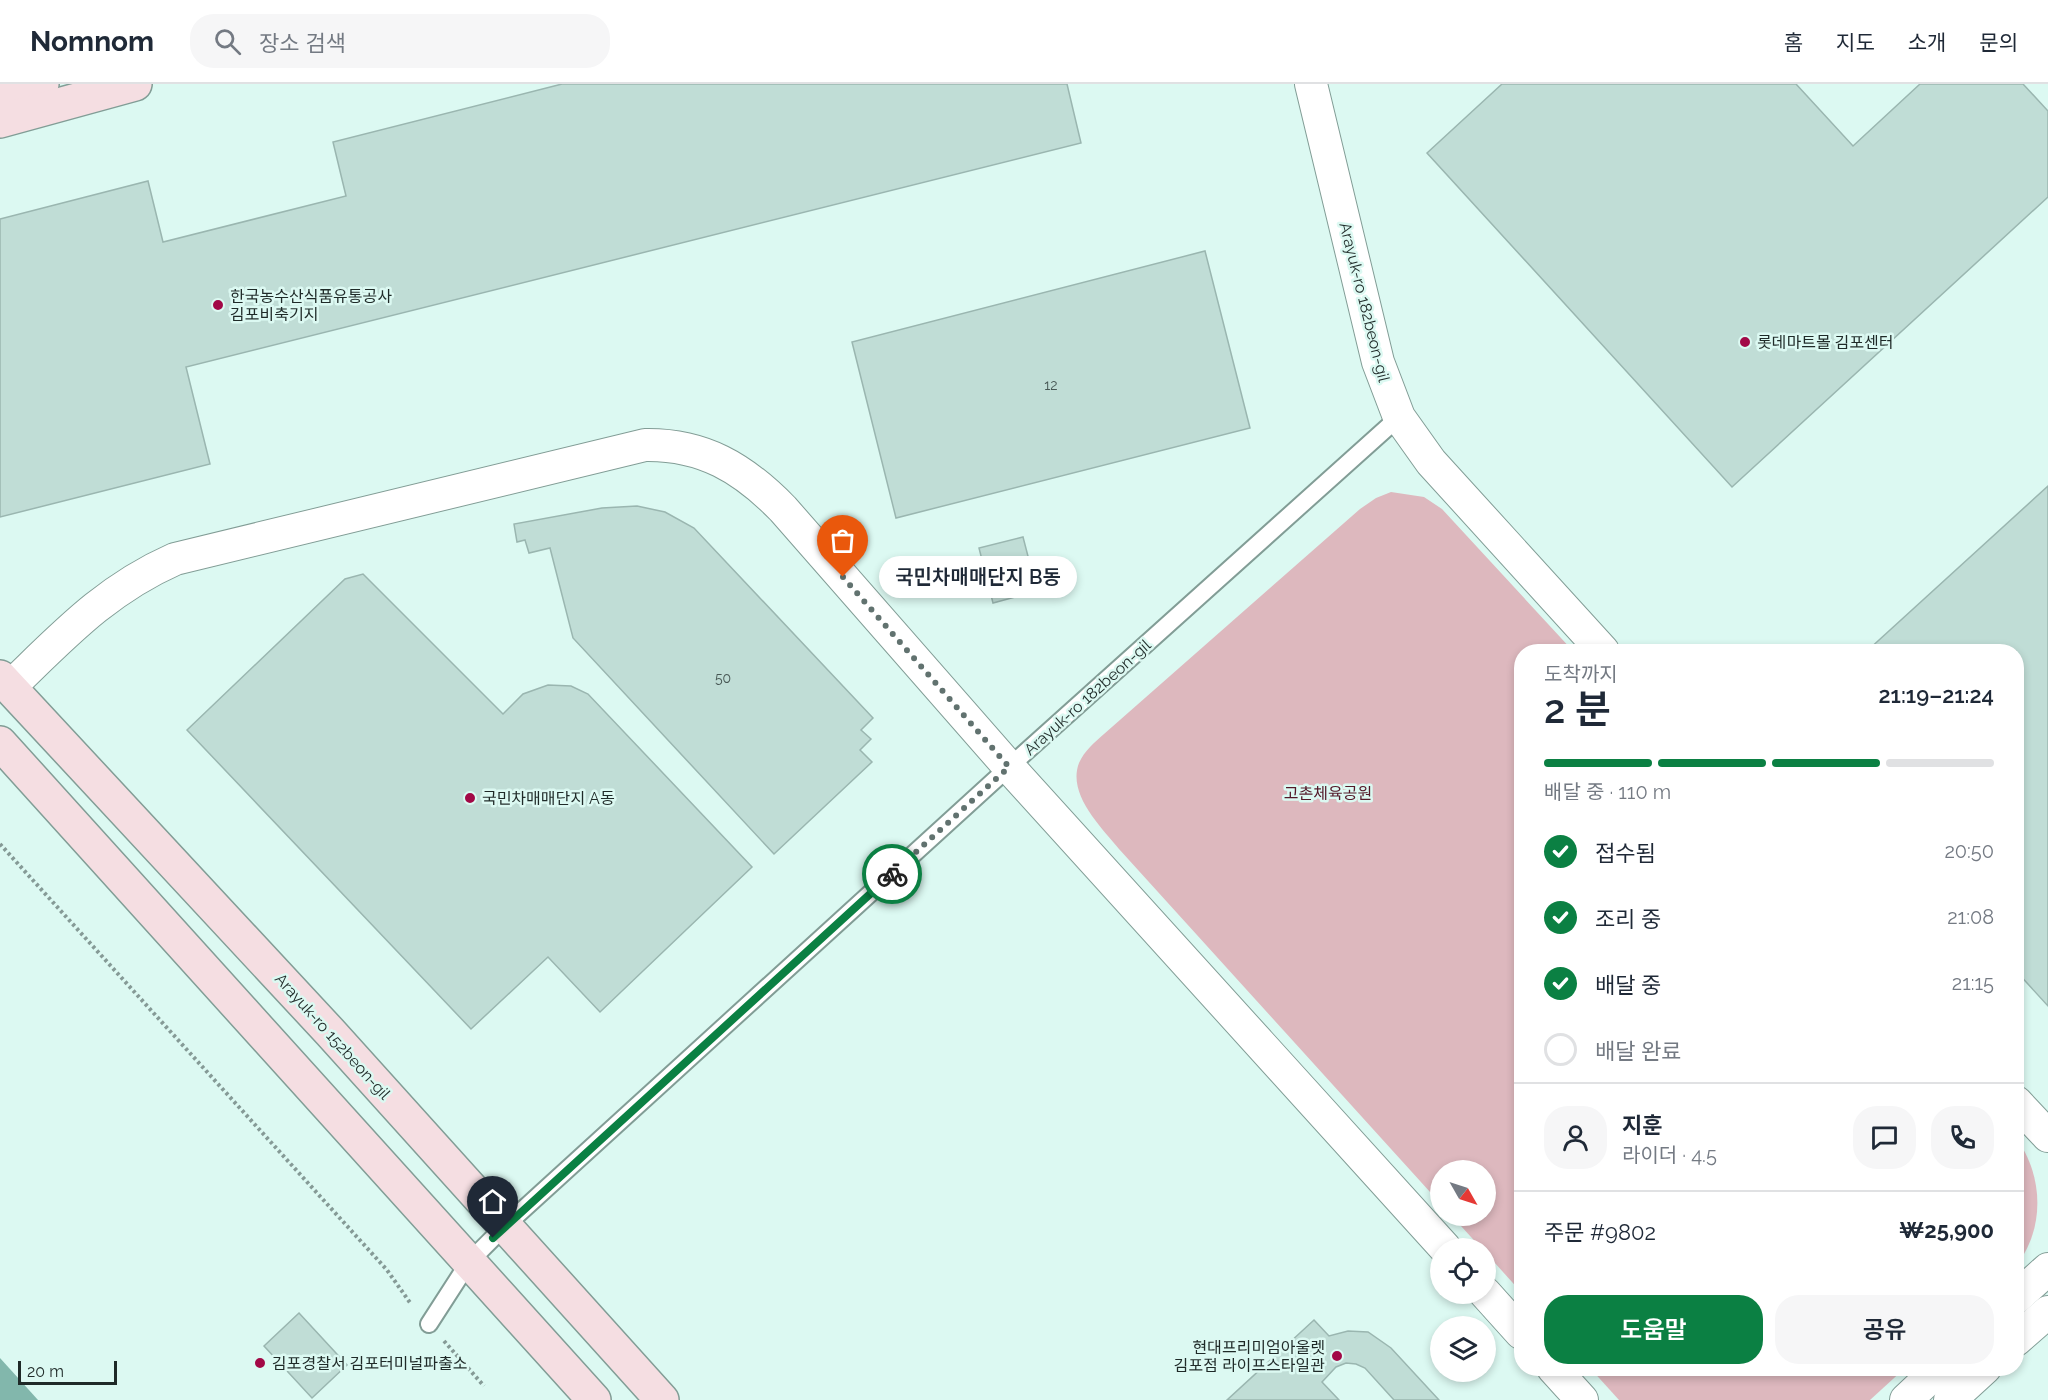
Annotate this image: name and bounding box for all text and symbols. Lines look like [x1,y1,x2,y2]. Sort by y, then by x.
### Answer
search box [190,14,610,68]
text: Nomnom [30,25,154,58]
icon: search [211,25,244,58]
text: 장소 검색 [259,30,346,56]
text: 홈 [1784,30,1803,55]
text: 지도 [1836,30,1875,55]
text: 소개 [1908,30,1946,55]
text: 문의 [1979,30,2018,55]
street label: Arayuk-ro 182beon-gil [1335,220,1394,384]
place label: 한국농수산식품유통공사 김포비축기지 [230,287,392,324]
marker: 한국농수산식품유통공사 김포비축기지 [211,298,225,312]
place label: 롯데마트몰 김포센터 [1757,333,1894,352]
marker: 롯데마트몰 김포센터 [1738,335,1752,349]
house number: 12 [1044,377,1058,393]
pin [817,515,868,577]
icon: bag [826,524,859,557]
callout: 국민차매매단지 B동 [879,556,1077,598]
text: 국민차매매단지 B동 [895,565,1061,589]
street label: Arayuk-ro 182beon-gil [1020,635,1155,759]
text: 도착까지 [1544,662,1618,686]
house number: 50 [715,670,731,686]
text: 21:19–21:24 [1878,682,1994,708]
text: 2 분 [1544,686,1611,732]
text: 배달 중 · 110 m [1544,780,1671,804]
park label: 고촌체육공원 [1284,784,1372,803]
place label: 국민차매매단지 A동 [482,789,615,808]
marker: 국민차매매단지 A동 [463,791,477,805]
icon: check [1544,835,1577,868]
text: 20:50 [1944,839,1994,863]
text: 접수됨 [1595,840,1656,866]
courier [862,844,922,904]
icon: bike [876,858,909,891]
icon: check [1544,901,1577,934]
text: 21:08 [1947,905,1994,929]
text: 조리 중 [1595,906,1661,932]
icon: check [1544,967,1577,1000]
street label: Arayuk-ro 152beon-gil [271,969,395,1104]
text: 21:15 [1952,971,1994,995]
text: 배달 중 [1595,972,1661,998]
text: 배달 완료 [1595,1038,1682,1064]
button: person [1544,1106,1607,1169]
button: chat [1853,1106,1916,1169]
button: phone [1931,1106,1994,1169]
text: 지훈 [1622,1112,1662,1138]
text: 라이더 · 4.5 [1622,1143,1717,1167]
north arrow [1430,1160,1496,1226]
map controls [1430,1160,1496,1382]
pin [467,1176,518,1238]
icon: home [476,1185,509,1218]
text: ₩25,900 [1899,1217,1994,1243]
text: 주문 #9802 [1544,1219,1656,1245]
button: locate [1430,1238,1496,1304]
button: 도움말 [1544,1295,1763,1364]
button: 공유 [1775,1295,1994,1364]
button: layers [1430,1316,1496,1382]
place label: 현대프리미엄아울렛 김포점 라이프스타일관 [1174,1338,1325,1375]
marker: 현대프리미엄아울렛 김포점 라이프스타일관 [1330,1349,1344,1363]
place label: 김포경찰서 김포터미널파출소 [272,1354,467,1373]
marker: 김포경찰서 김포터미널파출소 [253,1356,267,1370]
scale bar [18,1358,117,1386]
text: 20 m [27,1362,64,1381]

